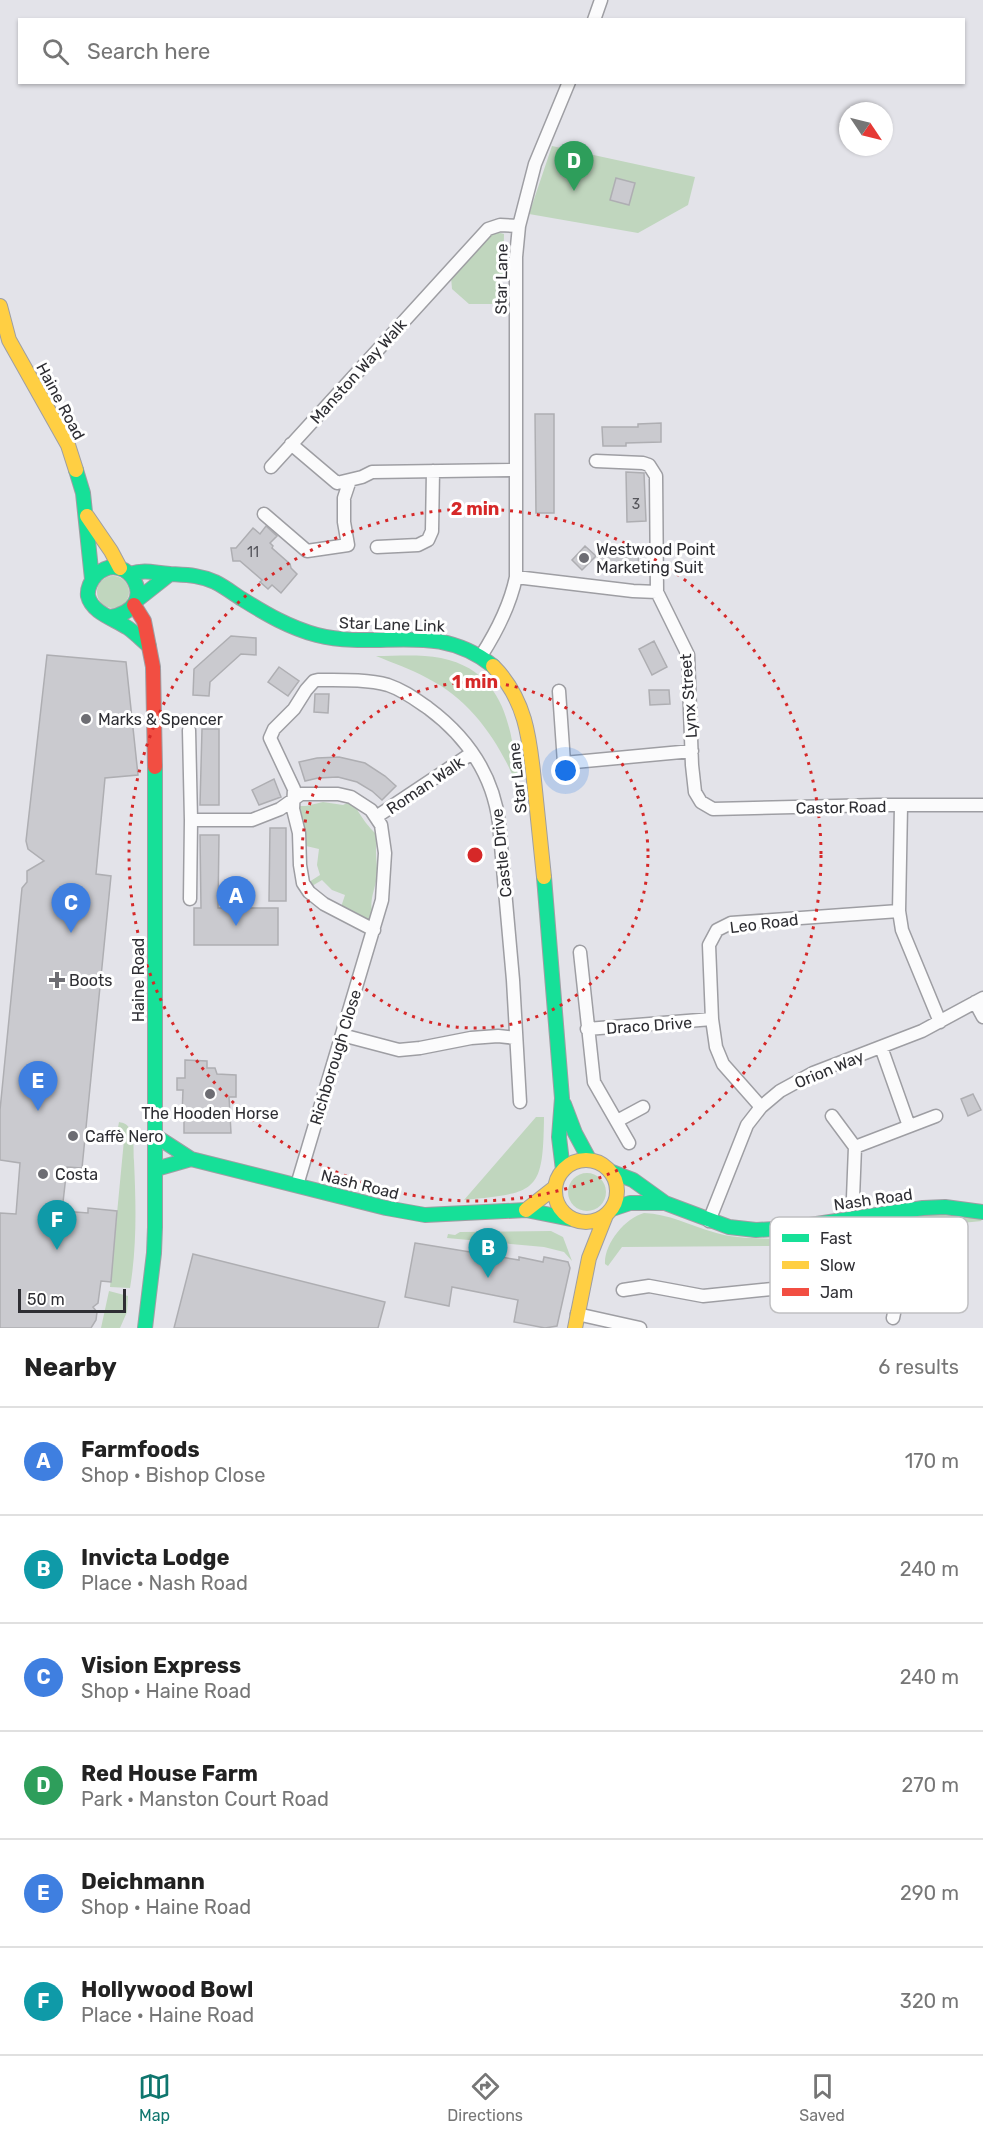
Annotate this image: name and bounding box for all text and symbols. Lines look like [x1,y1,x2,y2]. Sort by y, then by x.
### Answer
search box [18,18,965,84]
icon: search [39,35,72,68]
text: Search here [87,38,210,65]
north arrow [839,102,893,156]
pin: D [554,142,594,191]
street label: Star Lane [491,243,512,315]
street label: Manston Way Walk [306,314,411,428]
street label: Haine Road [32,359,89,443]
house number: 3 [632,496,640,513]
text: 2 min [451,498,499,520]
place label: Westwood Point Marketing Suit [596,540,715,577]
house number: 11 [247,544,259,561]
marker: Westwood Point Marketing Suit [577,551,591,565]
street label: Star Lane Link [339,613,446,636]
street label: Lynx Street [676,653,701,739]
text: 1 min [452,671,498,693]
place label: Marks & Spencer [98,710,223,729]
marker: Marks & Spencer [79,712,93,726]
street label: Star Lane [504,742,531,814]
street label: Roman Walk [383,752,468,818]
your location [551,756,580,785]
street label: Castor Road [796,797,886,818]
street label: Castle Drive [487,808,516,898]
centre of rings [465,845,485,865]
pin: A [216,876,256,926]
pin: C [52,884,90,933]
street label: Leo Road [729,910,799,937]
street label: Haine Road [129,938,148,1022]
place label: Boots [69,971,112,990]
marker: Boots [50,973,64,987]
street label: Richborough Close [306,987,365,1127]
street label: Draco Drive [605,1013,693,1038]
street label: Orion Way [792,1046,867,1093]
pin: E [18,1062,57,1111]
marker: The Hooden Horse [203,1087,217,1101]
place label: The Hooden Horse [141,1104,279,1123]
place label: Caffè Nero [85,1127,163,1146]
marker: Caffè Nero [66,1129,80,1143]
place label: Costa [55,1165,98,1184]
street label: Nash Road [319,1166,401,1203]
marker: Costa [36,1167,50,1181]
street label: Nash Road [832,1185,914,1214]
pin: F [38,1200,76,1250]
legend [770,1217,968,1313]
pin: B [468,1228,508,1278]
text: Fast [820,1229,852,1248]
text: Slow [820,1256,856,1275]
text: Jam [820,1283,853,1302]
scale bar [18,1286,126,1314]
text: 50 m [27,1290,65,1309]
text: Nearby [24,1352,117,1383]
text: 6 results [878,1355,959,1379]
text: Farmfoods [81,1436,200,1463]
text: A [36,1449,51,1473]
text: 170 m [905,1449,959,1473]
text: Shop · Bishop Close [81,1463,265,1487]
text: Invicta Lodge [81,1544,230,1571]
text: B [36,1557,51,1581]
text: 240 m [900,1557,959,1581]
text: Place · Nash Road [81,1571,248,1595]
text: Vision Express [81,1652,241,1679]
text: C [36,1665,51,1689]
text: 240 m [900,1665,959,1689]
text: Shop · Haine Road [81,1679,251,1703]
text: Red House Farm [81,1760,258,1787]
text: D [36,1773,51,1797]
text: 270 m [902,1773,959,1797]
text: Park · Manston Court Road [81,1787,329,1811]
text: Deichmann [81,1868,205,1895]
text: E [37,1881,50,1905]
text: 290 m [900,1881,959,1905]
text: Shop · Haine Road [81,1895,251,1919]
text: Hollywood Bowl [81,1976,253,2003]
text: F [37,1989,50,2013]
text: 320 m [900,1989,959,2013]
text: Place · Haine Road [81,2003,254,2027]
tab: Map [138,2070,171,2125]
tab: Directions [447,2070,523,2125]
tab: Saved [799,2070,845,2125]

